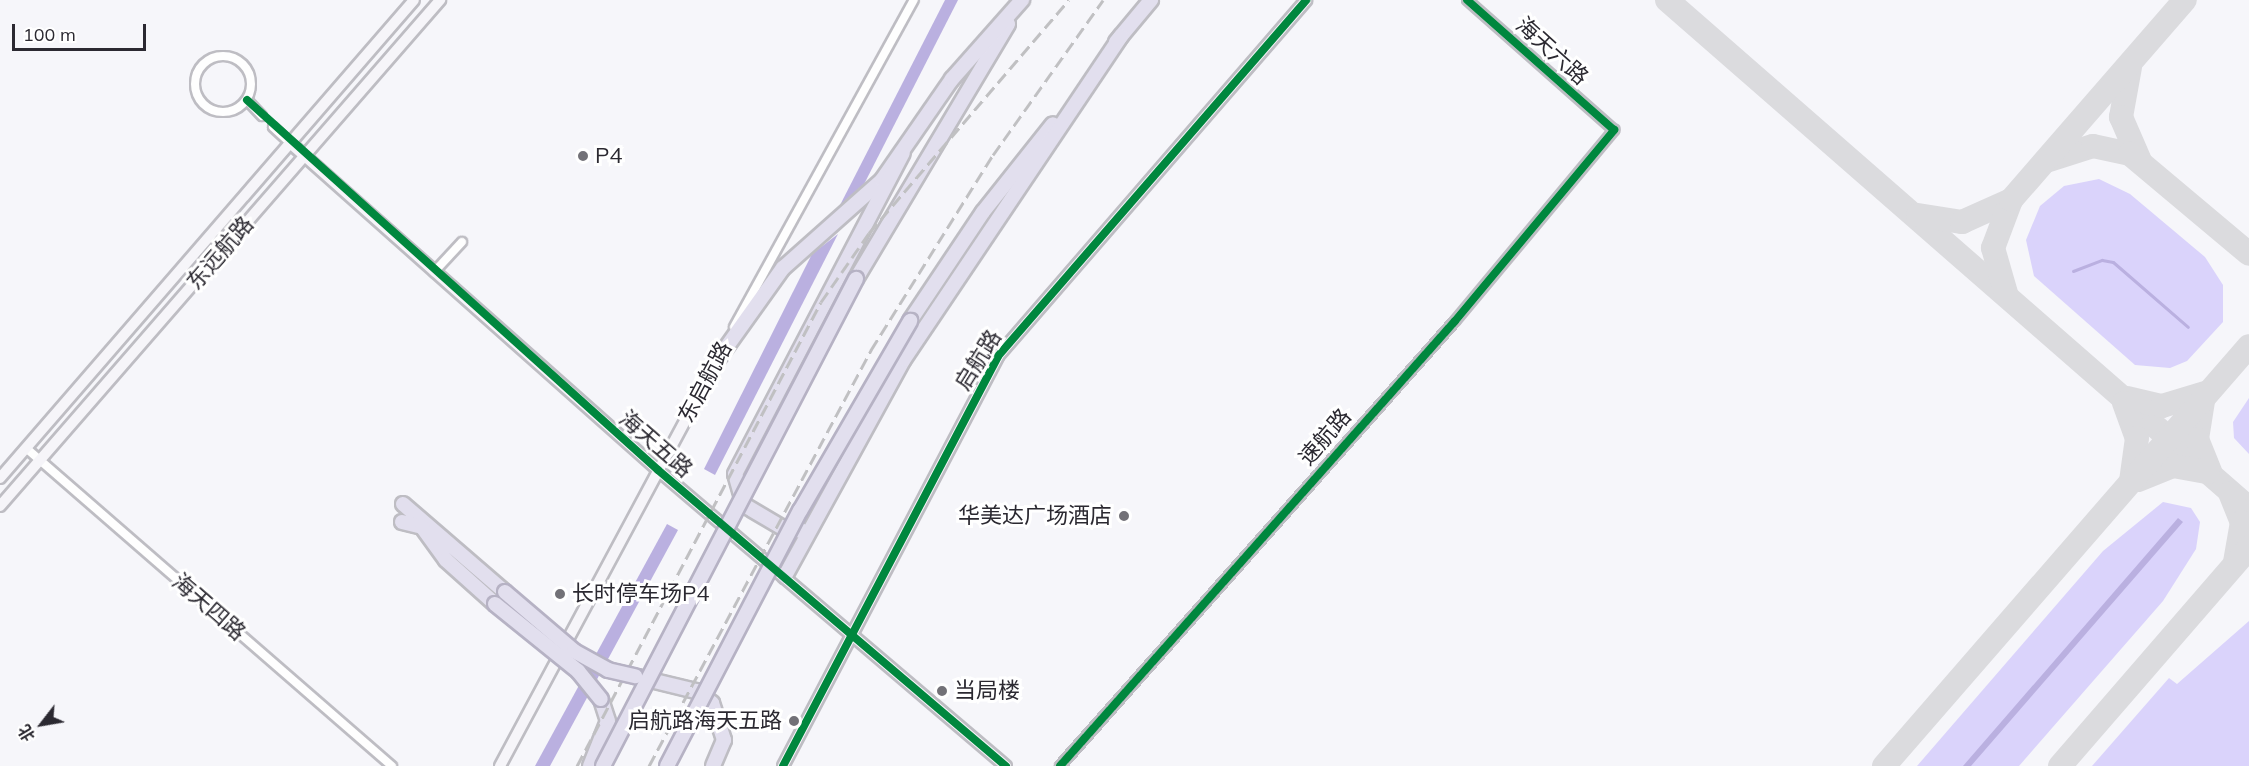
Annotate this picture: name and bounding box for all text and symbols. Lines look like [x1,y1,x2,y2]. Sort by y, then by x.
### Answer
scale bar [15,12,148,50]
street label: 海天六路 [1510,12,1594,90]
text: 100 m [23,23,76,46]
place label: P4 [595,143,623,169]
marker: P4 [576,149,590,163]
street label: 东远航路 [181,211,259,295]
street label: 启航路 [949,325,1007,395]
street label: 东启航路 [673,337,737,427]
street label: 速航路 [1293,403,1357,471]
street label: 海天五路 [614,405,698,483]
place label: 华美达广场酒店 [958,503,1112,529]
marker: 华美达广场酒店 [1117,509,1131,523]
street label: 海天四路 [167,568,251,646]
place label: 长时停车场P4 [572,581,710,607]
marker: 长时停车场P4 [553,587,567,601]
place label: 当局楼 [954,678,1020,704]
marker: 当局楼 [935,684,949,698]
north arrow [12,694,72,754]
place label: 启航路海天五路 [628,708,782,734]
marker: 启航路海天五路 [787,714,801,728]
text: 北 [14,721,39,745]

